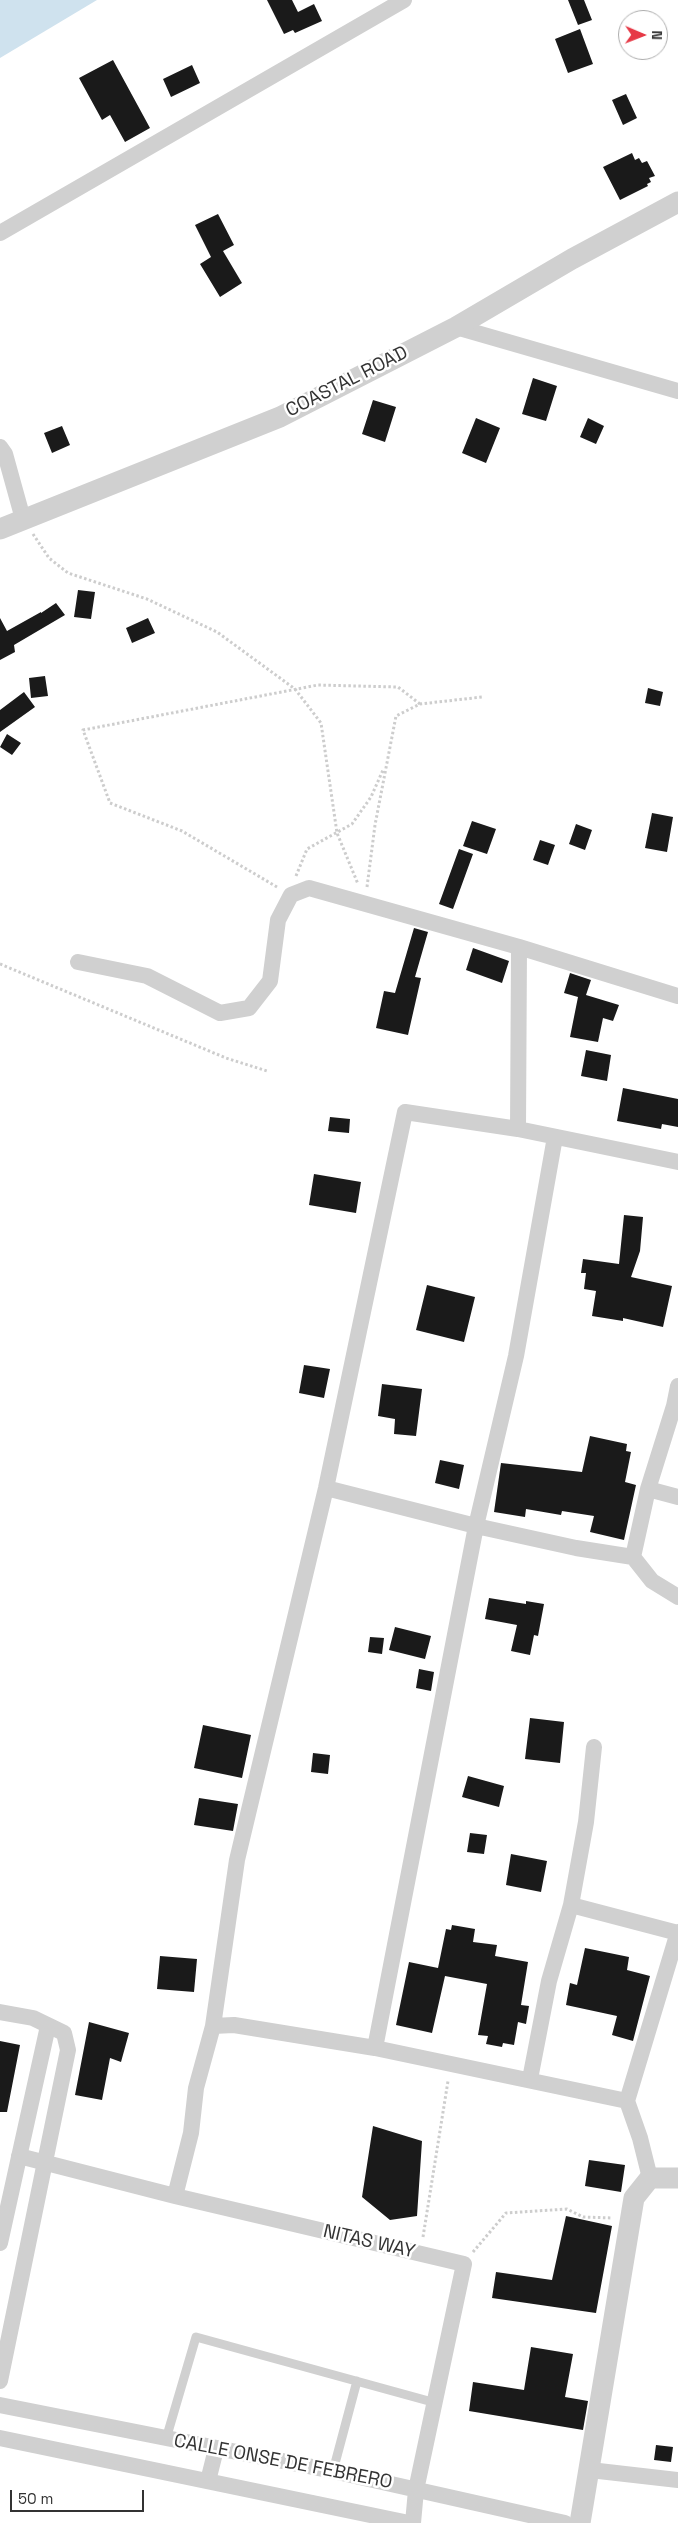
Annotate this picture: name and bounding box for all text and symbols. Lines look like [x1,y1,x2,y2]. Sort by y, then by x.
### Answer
north arrow [618,10,668,60]
text: N [648,30,666,40]
street label: COASTAL ROAD [282,341,412,423]
street label: NITAS WAY [321,2220,417,2264]
street label: CALLE ONSE DE FEBRERO [172,2430,394,2494]
scale bar [12,2480,146,2512]
text: 50 m [18,2489,53,2508]

